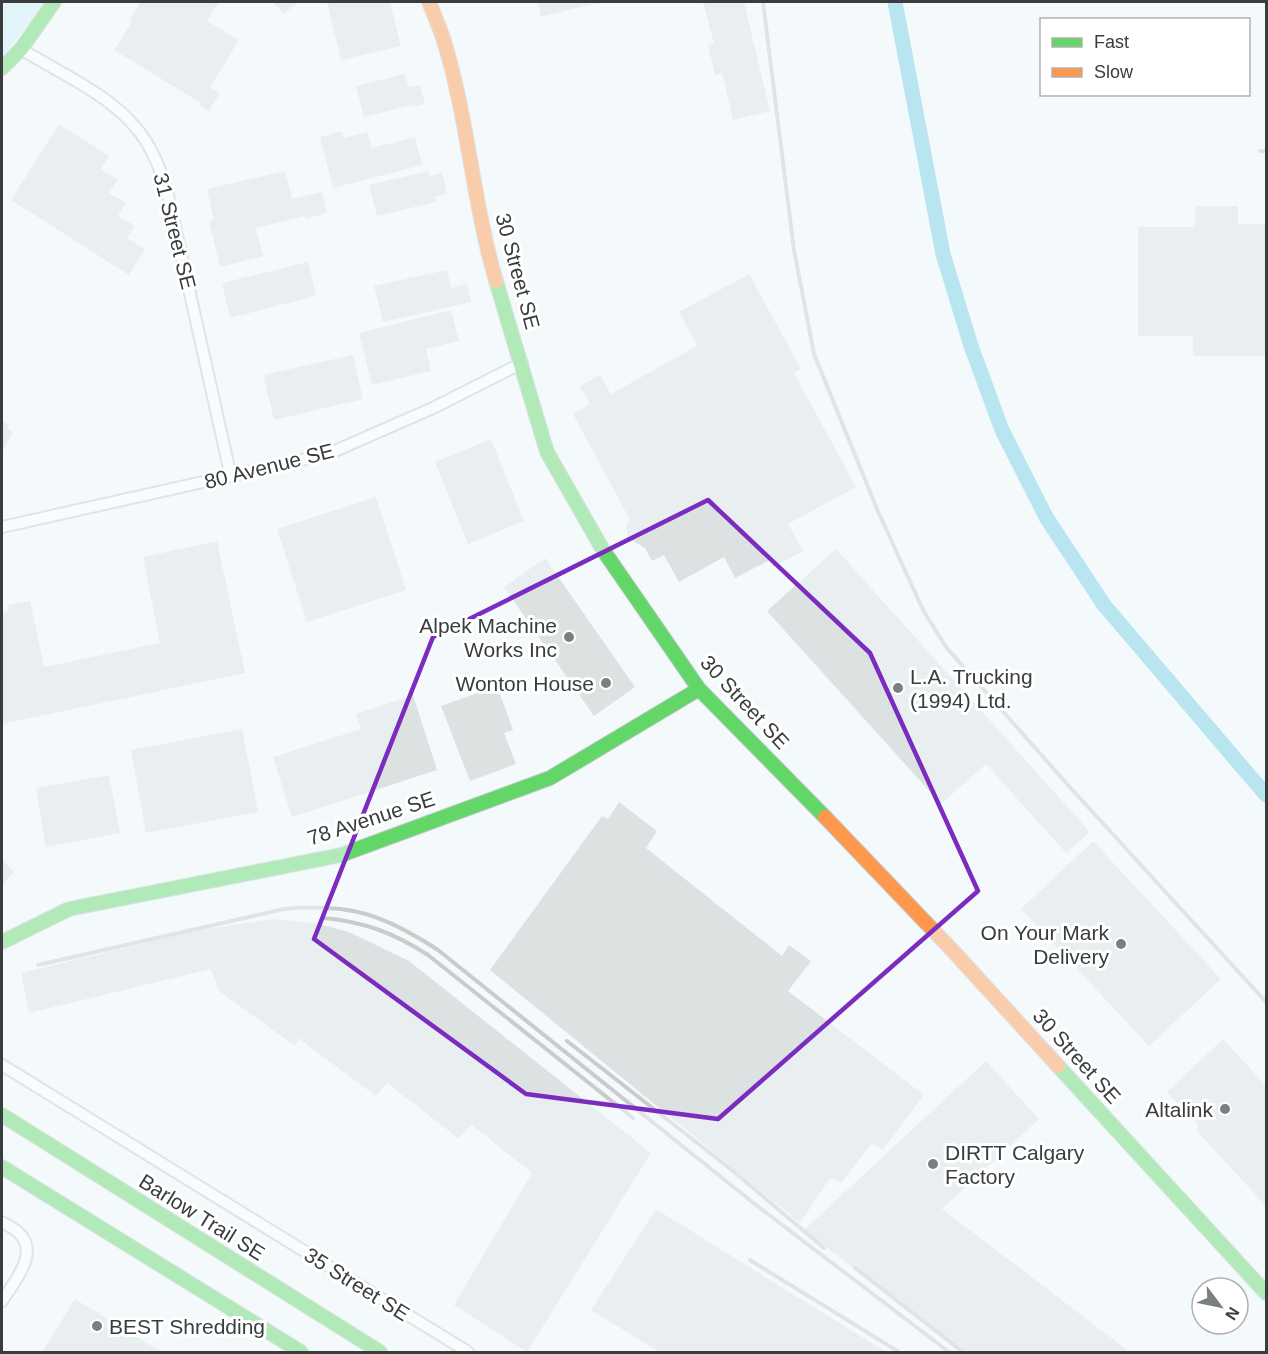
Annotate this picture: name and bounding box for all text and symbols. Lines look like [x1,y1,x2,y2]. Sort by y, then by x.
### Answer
legend [1040,18,1250,96]
text: Fast [1094,32,1129,52]
text: Slow [1094,62,1134,82]
street label: 31 Street SE [149,170,201,292]
street label: 30 Street SE [491,211,545,331]
street label: 80 Avenue SE [202,439,336,493]
place label: Alpek Machine Works Inc [419,614,557,661]
marker: Alpek Machine Works Inc [562,630,576,644]
street label: 30 Street SE [696,651,794,753]
place label: L.A. Trucking (1994) Ltd. [910,665,1033,712]
place label: Wonton House [455,672,594,695]
marker: Wonton House [599,676,613,690]
marker: L.A. Trucking (1994) Ltd. [891,681,905,695]
street label: 78 Avenue SE [304,787,438,849]
place label: On Your Mark Delivery [981,921,1109,968]
marker: On Your Mark Delivery [1114,937,1128,951]
street label: 30 Street SE [1029,1004,1125,1108]
place label: Altalink [1145,1098,1213,1121]
marker: Altalink [1218,1102,1232,1116]
place label: DIRTT Calgary Factory [945,1141,1085,1188]
marker: DIRTT Calgary Factory [926,1157,940,1171]
street label: Barlow Trail SE [135,1169,269,1265]
street label: 35 Street SE [300,1243,414,1325]
north arrow [1190,1276,1250,1336]
text: N [1222,1304,1243,1323]
place label: BEST Shredding [109,1315,265,1338]
marker: BEST Shredding [90,1319,104,1333]

